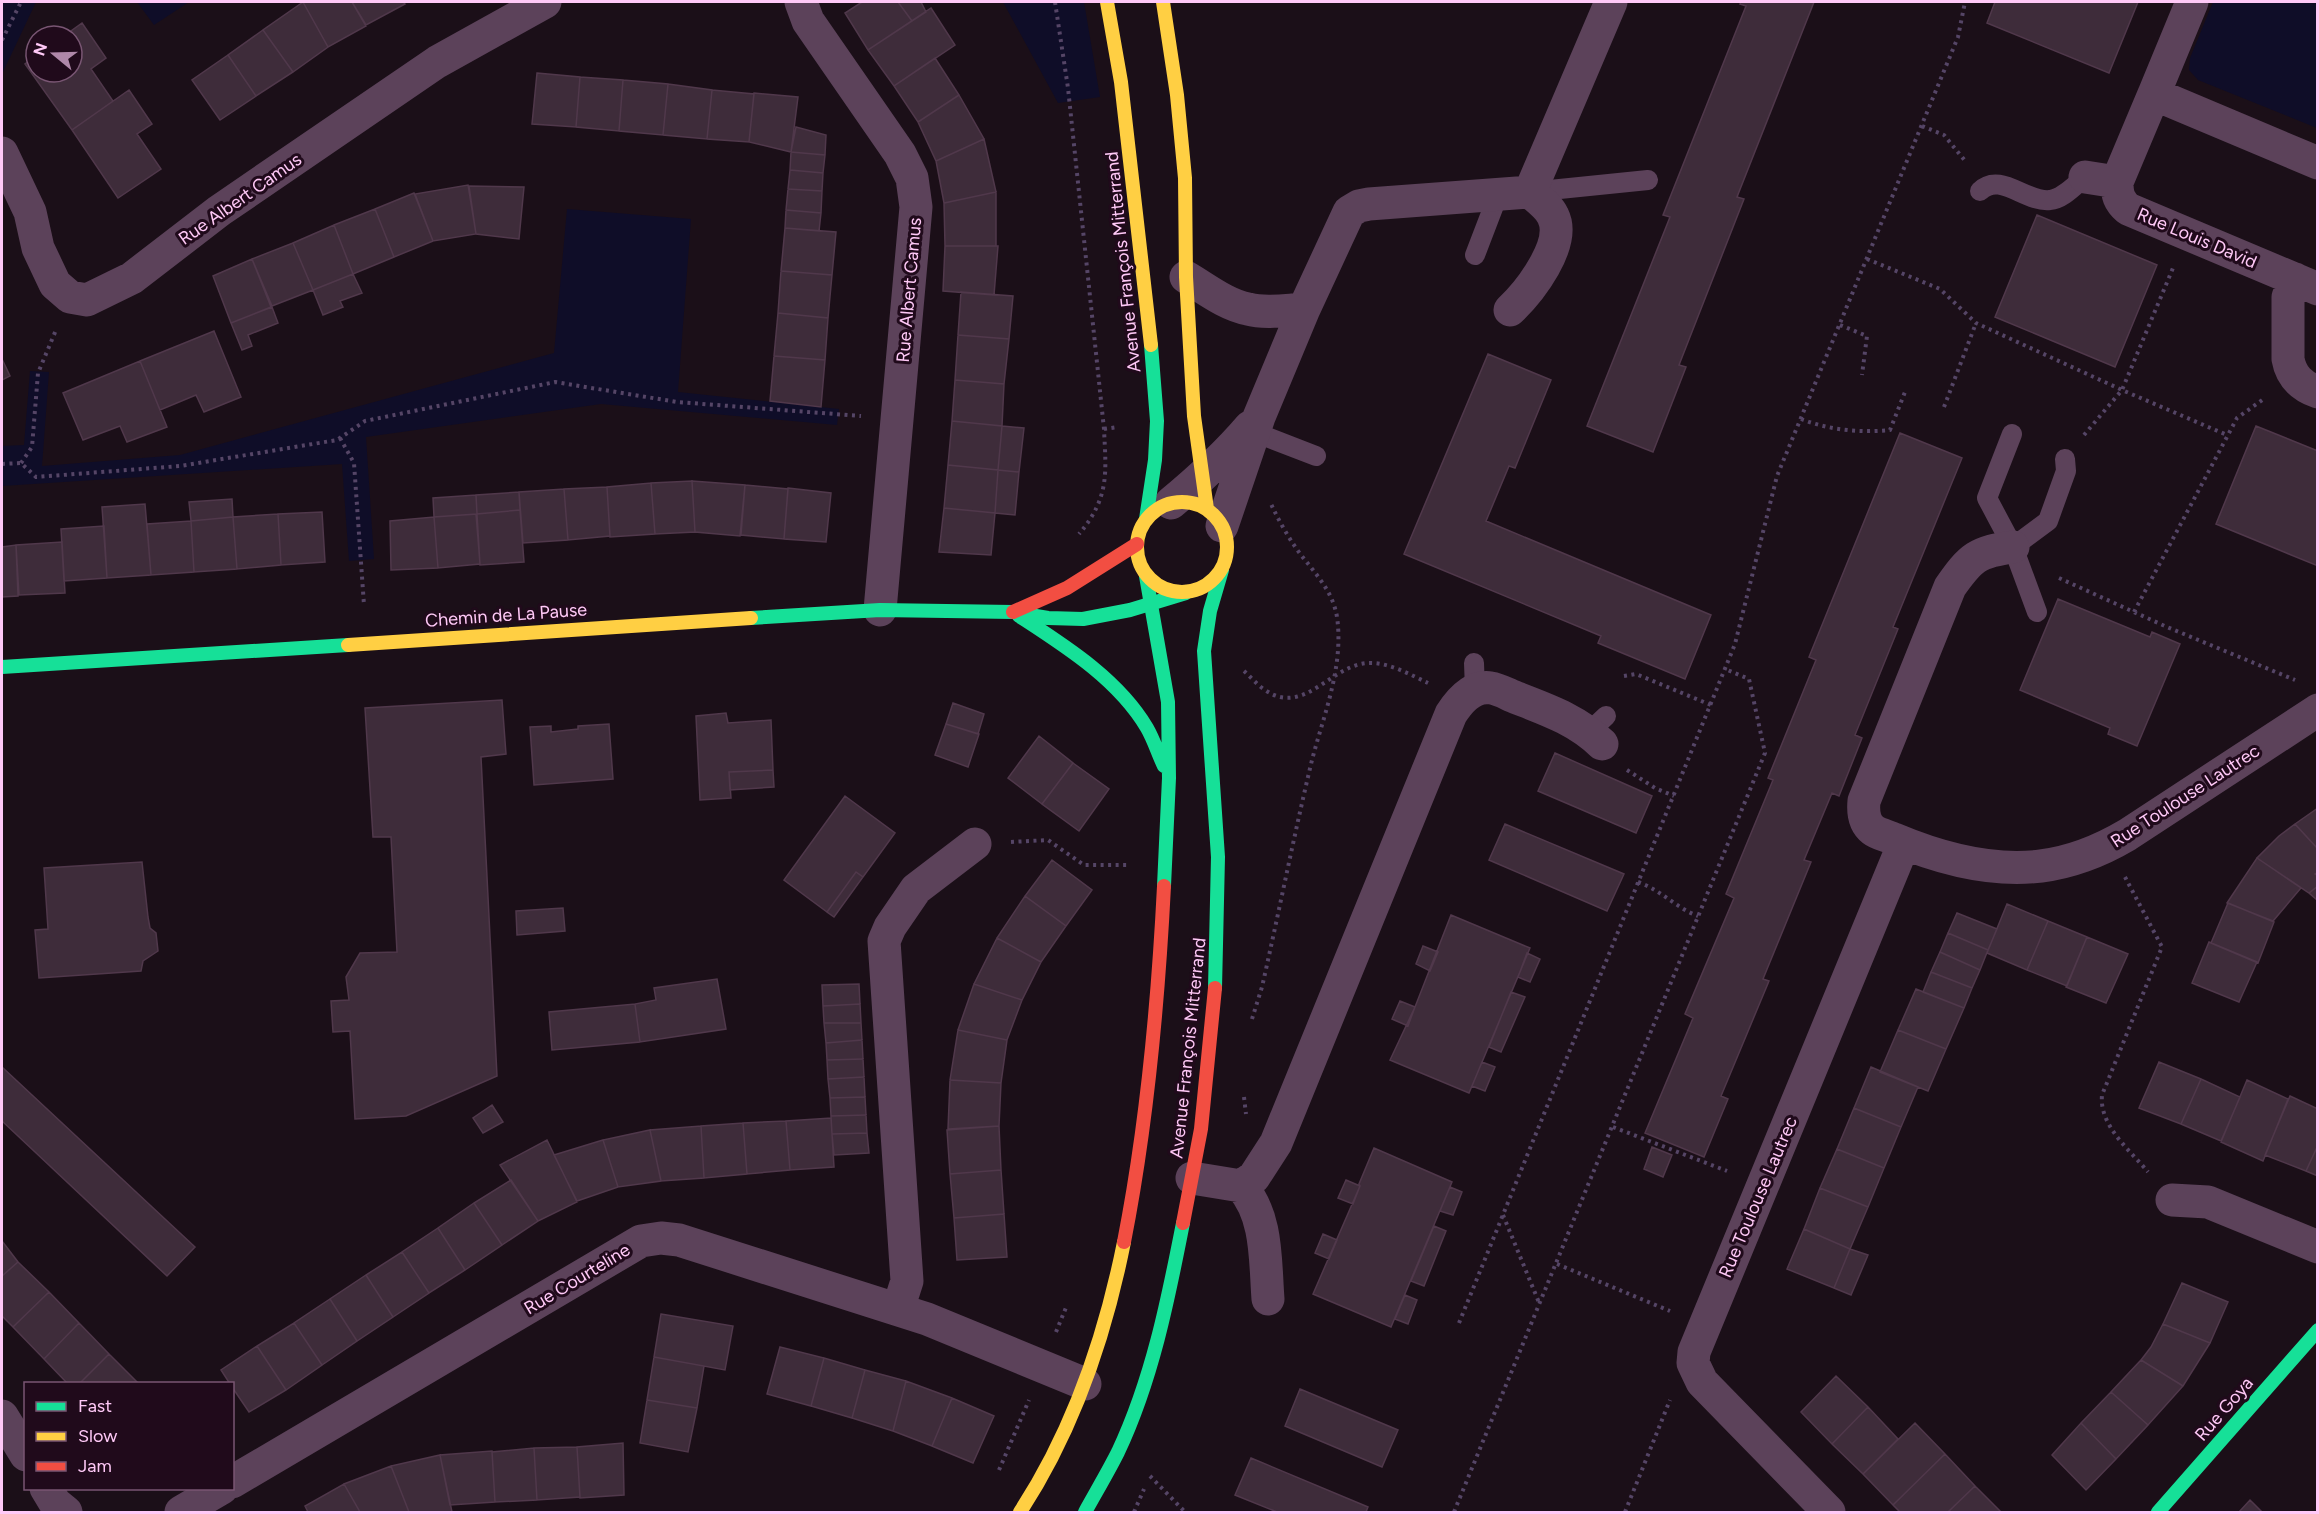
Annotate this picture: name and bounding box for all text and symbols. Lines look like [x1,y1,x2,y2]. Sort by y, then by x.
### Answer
north arrow [24,24,84,84]
text: N [29,40,51,58]
street label: Rue Albert Camus [174,148,306,250]
street label: Avenue François Mitterrand [1100,150,1146,374]
street label: Rue Louis David [2134,203,2260,273]
street label: Rue Albert Camus [892,217,926,363]
street label: Chemin de La Pause [424,598,588,632]
street label: Rue Toulouse Lautrec [2106,740,2264,852]
street label: Avenue François Mitterrand [1165,936,1211,1160]
street label: Rue Toulouse Lautrec [1714,1113,1802,1281]
street label: Rue Courteline [520,1239,634,1319]
street label: Rue Goya [2190,1372,2258,1446]
legend [24,1382,234,1490]
text: Fast [78,1395,112,1417]
text: Slow [78,1425,117,1447]
text: Jam [78,1455,112,1477]

